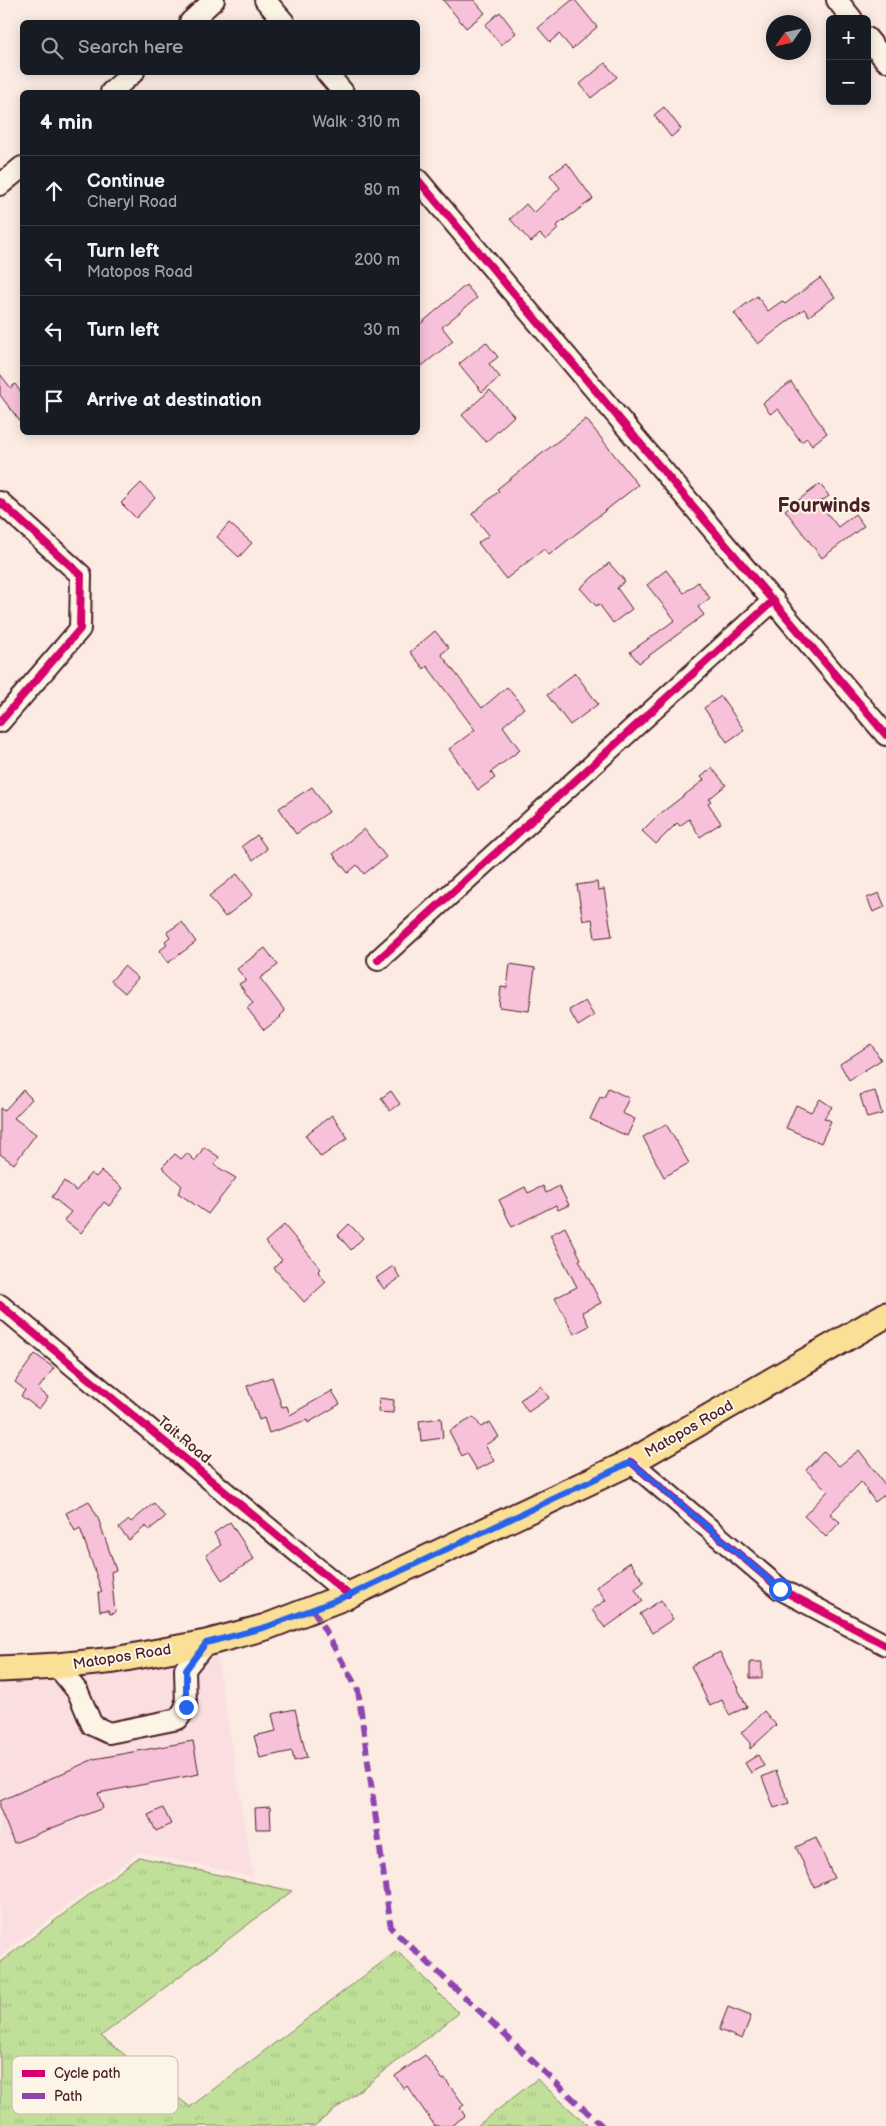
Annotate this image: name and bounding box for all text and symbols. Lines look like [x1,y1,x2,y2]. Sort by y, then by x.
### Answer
north arrow [766,15,811,60]
map controls [826,15,871,105]
button: + [826,15,871,60]
search box [20,20,420,75]
icon: search [38,34,66,62]
text: Search here [78,36,183,59]
button: − [826,60,871,105]
text: 4 min [40,110,93,135]
text: Walk · 310 m [312,113,400,132]
text: Continue [87,170,165,193]
icon: ahead [40,177,68,205]
text: 80 m [364,181,400,200]
text: Cheryl Road [87,193,177,212]
text: Turn left [87,240,159,263]
icon: left [40,247,68,275]
text: 200 m [354,251,400,270]
text: Matopos Road [87,263,193,282]
icon: left [40,317,68,345]
text: Turn left [87,319,159,342]
text: 30 m [363,321,400,340]
icon: arrive [40,387,68,415]
text: Arrive at destination [87,389,262,412]
district label: Fourwinds [778,494,871,518]
street label: Matopos Road [641,1396,737,1462]
street label: Tait Road [153,1412,215,1468]
route start [769,1578,792,1601]
street label: Matopos Road [72,1640,172,1674]
route end [175,1696,198,1719]
legend [12,2056,178,2114]
text: Cycle path [54,2065,121,2082]
text: Path [54,2088,82,2105]

